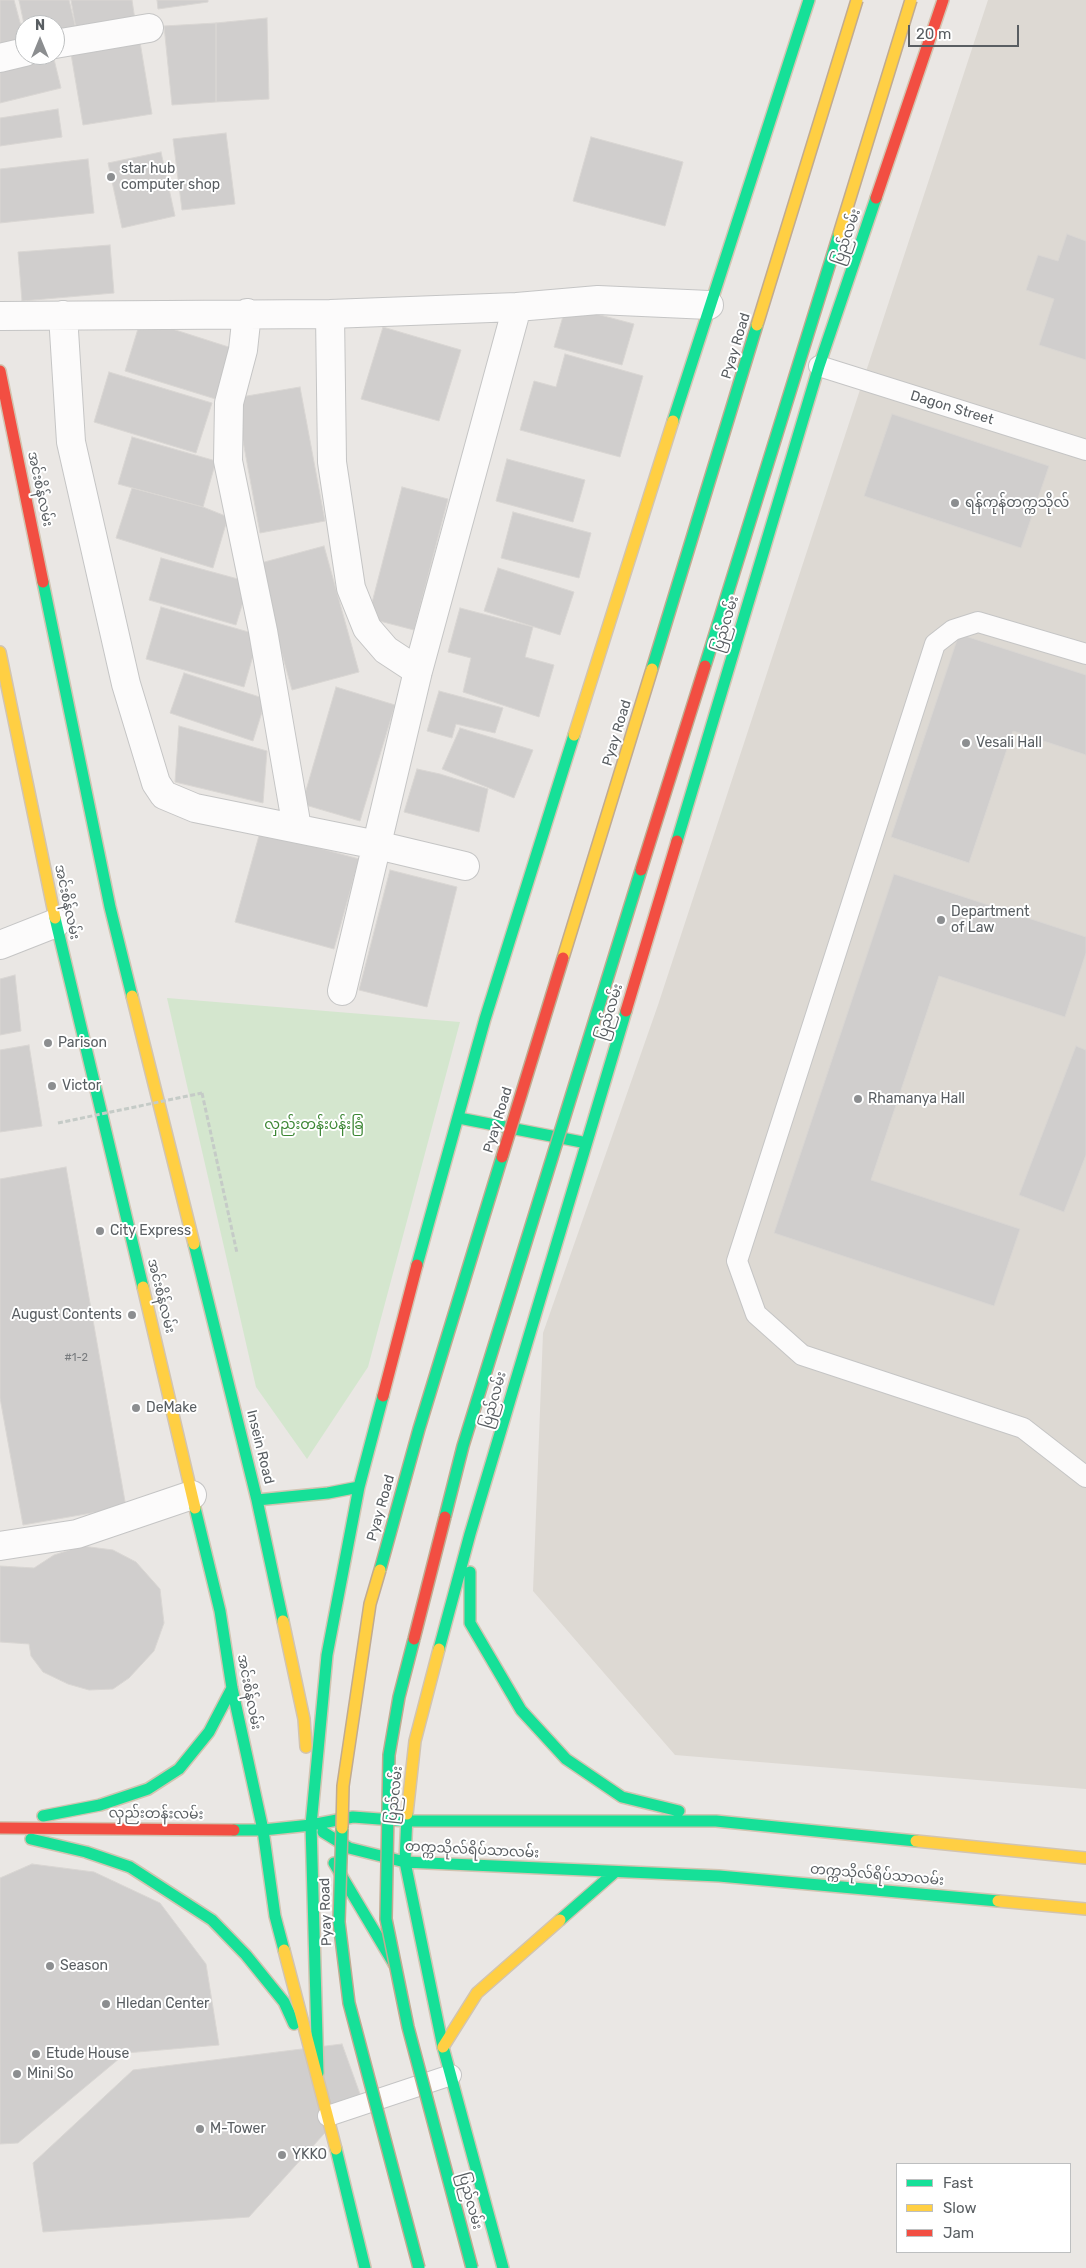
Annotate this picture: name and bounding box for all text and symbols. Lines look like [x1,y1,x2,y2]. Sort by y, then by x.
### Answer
north arrow [15,15,65,65]
scale bar [911,15,1022,47]
text: N [35,17,45,34]
text: 20 m [916,25,951,43]
place label: star hub computer shop [121,161,220,193]
marker: star hub computer shop [105,171,117,183]
street label: ပြည်လမ်း [830,207,864,267]
street label: Pyay Road [718,311,754,381]
street label: Dagon Street [908,387,996,429]
street label: အင်းစိန်လမ်း [24,450,56,528]
place label: ရန်ကုန်တက္ကသိုလ် [965,495,1069,511]
marker: ရန်ကုန်တက္ကသိုလ် [949,497,961,509]
street label: ပြည်လမ်း [709,594,743,654]
street label: Pyay Road [599,698,635,768]
place label: Vesali Hall [976,735,1042,751]
marker: Vesali Hall [960,737,972,749]
street label: အင်းစိန်လမ်း [51,863,83,941]
place label: Department of Law [951,904,1029,936]
marker: Department of Law [935,914,947,926]
street label: ပြည်လမ်း [593,982,627,1042]
place label: Parison [58,1035,107,1051]
marker: Parison [42,1037,54,1049]
place label: Victor [62,1078,101,1094]
marker: Victor [46,1080,58,1092]
street label: Pyay Road [480,1085,516,1155]
place label: Rhamanya Hall [868,1091,965,1107]
marker: Rhamanya Hall [852,1093,864,1105]
park label: လှည်းတန်းပန်းခြံ [264,1117,364,1133]
place label: City Express [110,1223,191,1239]
marker: City Express [94,1225,106,1237]
street label: အင်းစိန်လမ်း [144,1257,178,1335]
place label: August Contents [11,1307,122,1323]
marker: August Contents [126,1309,138,1321]
house number: #1-2 [64,1351,88,1365]
street label: ပြည်လမ်း [478,1370,510,1430]
place label: DeMake [146,1400,197,1416]
marker: DeMake [130,1402,142,1414]
street label: Insein Road [243,1408,277,1486]
street label: Pyay Road [364,1473,398,1543]
street label: အင်းစိန်လမ်း [233,1653,265,1731]
street label: ပြည်လမ်း [384,1765,406,1825]
street label: လှည်းတန်းလမ်း [108,1805,204,1823]
street label: တက္ကသိုလ်ရိပ်သာလမ်း [404,1838,540,1862]
street label: တက္ကသိုလ်ရိပ်သာလမ်း [809,1861,945,1889]
street label: Pyay Road [316,1878,336,1946]
place label: Season [60,1958,108,1974]
marker: Season [44,1960,56,1972]
place label: Hledan Center [116,1996,209,2012]
marker: Hledan Center [100,1998,112,2010]
place label: Etude House [46,2046,129,2062]
marker: Etude House [30,2048,42,2060]
place label: Mini So [27,2066,74,2082]
marker: Mini So [11,2068,23,2080]
place label: M-Tower [210,2121,266,2137]
marker: M-Tower [194,2123,206,2135]
place label: YKKO [292,2147,327,2163]
marker: YKKO [276,2149,288,2161]
legend [896,2163,1071,2253]
street label: ပြည်လမ်း [454,2171,486,2231]
text: Fast [943,2174,973,2192]
text: Slow [943,2199,976,2217]
text: Jam [943,2224,974,2242]

